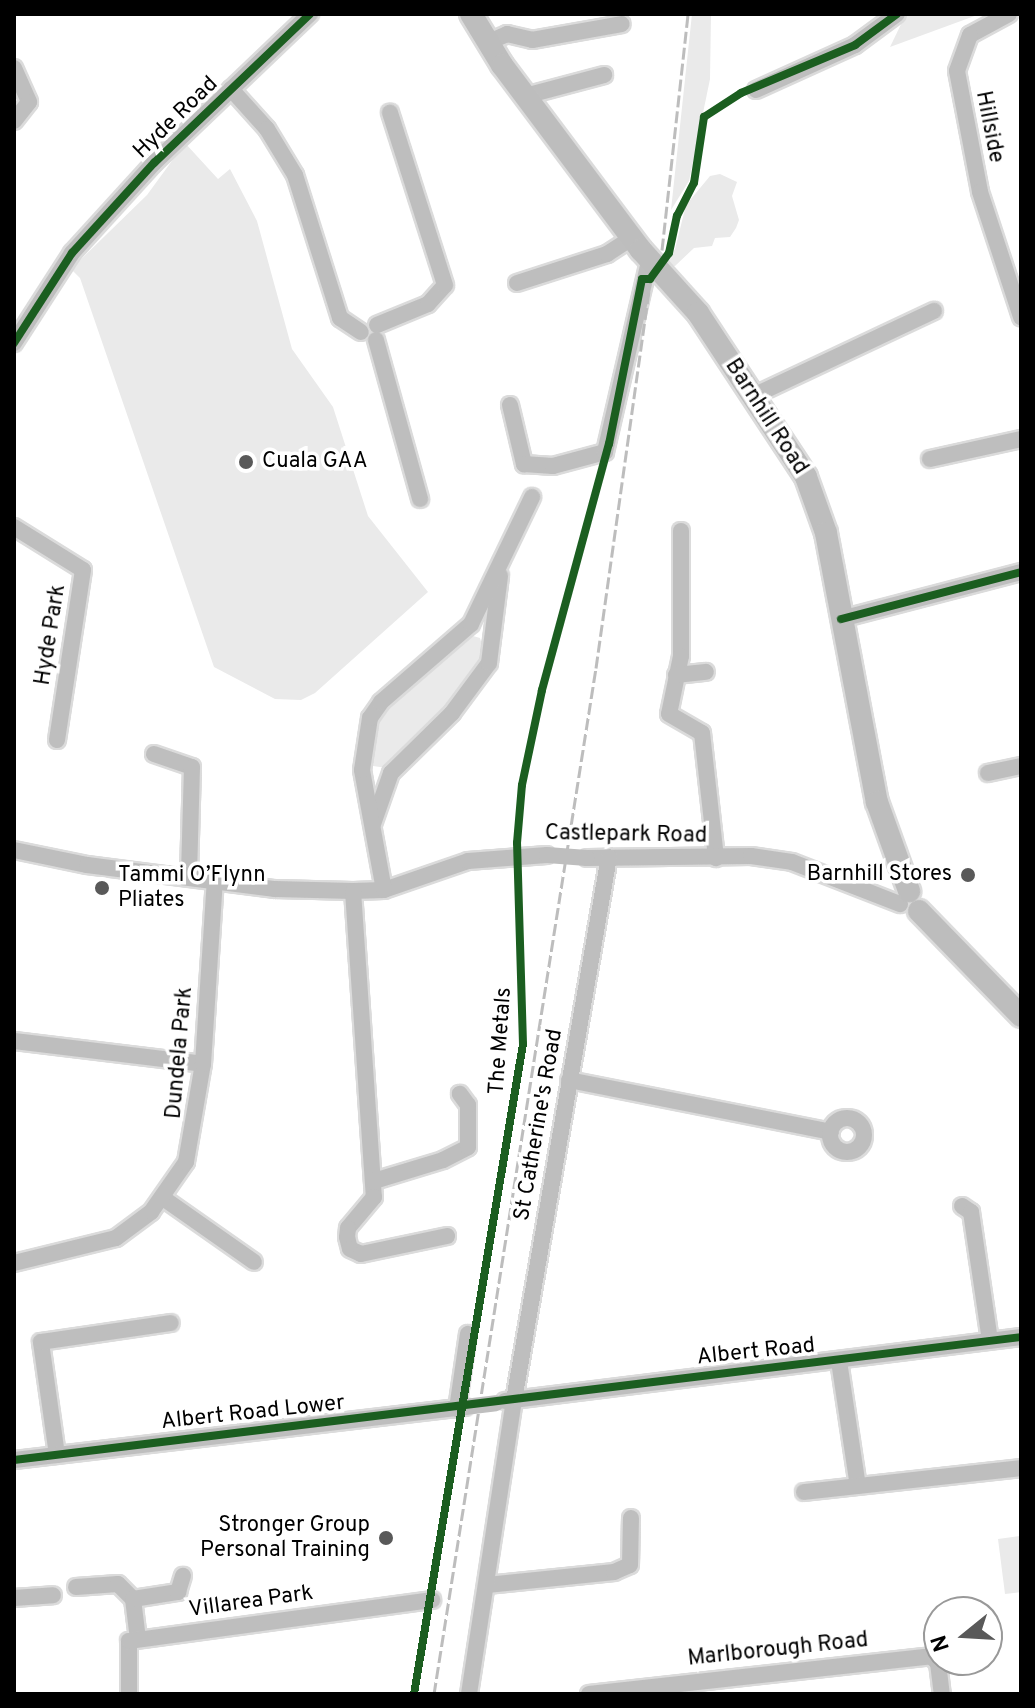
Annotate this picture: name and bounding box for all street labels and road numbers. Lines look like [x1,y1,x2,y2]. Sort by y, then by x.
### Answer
street label: Hyde Road [128,71,224,165]
street label: Hillside [969,89,1009,165]
street label: Barnhill Road [719,354,813,480]
street label: Hyde Park [30,583,72,687]
street label: Castlepark Road [545,820,707,850]
street label: Dundela Park [161,986,199,1120]
street label: The Metals [484,986,518,1096]
street label: St Catherine's Road [509,1027,569,1223]
street label: Albert Road [696,1333,816,1371]
street label: Albert Road Lower [160,1390,346,1436]
street label: Villarea Park [187,1580,315,1624]
street label: Marlborough Road [686,1627,870,1673]

